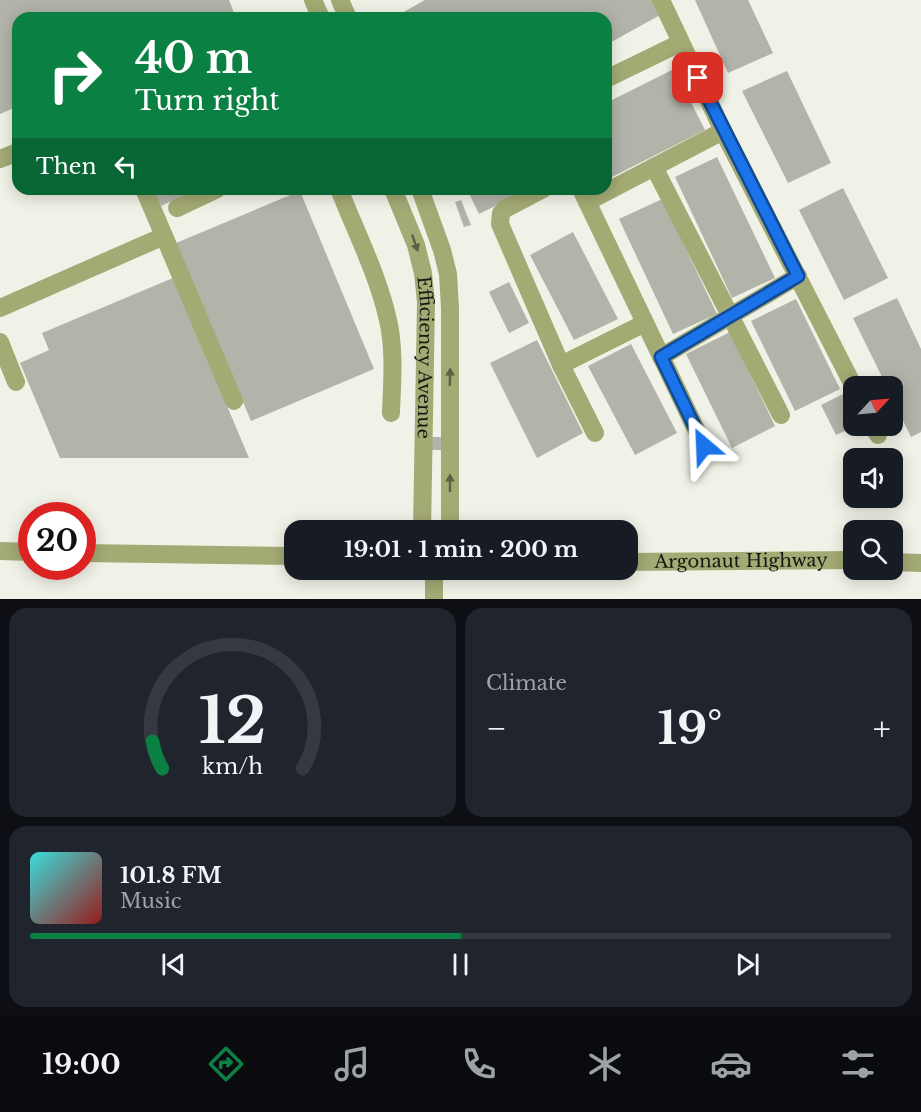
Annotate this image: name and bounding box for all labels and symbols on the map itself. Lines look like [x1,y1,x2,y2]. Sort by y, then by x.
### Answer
pin [672,52,723,103]
one-way arrow [410,234,420,252]
street label: Efficiency Avenue [412,275,437,439]
one-way arrow [445,368,455,387]
north arrow [843,376,903,436]
position arrow [672,414,736,478]
one-way arrow [445,474,455,493]
speed limit sign: 20 [18,502,96,580]
street label: Argonaut Highway [653,549,828,573]

